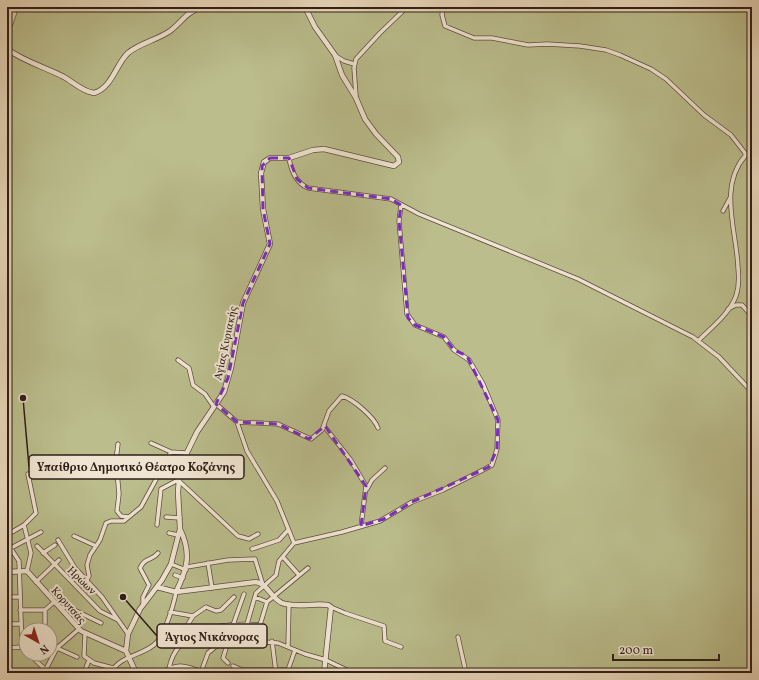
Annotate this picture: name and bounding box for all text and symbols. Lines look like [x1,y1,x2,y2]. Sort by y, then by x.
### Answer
street label: Αγίας Κυριακής [211,305,242,382]
callout: Υπαίθριο Δημοτικό Θέατρο Κοζάνης [29,455,244,479]
text: Υπαίθριο Δημοτικό Θέατρο Κοζάνης [37,460,236,476]
street label: Ηρώων [63,564,99,599]
street label: Κορυτσάς [47,584,89,628]
north arrow [18,622,58,662]
callout: Άγιος Νικάνορας [157,624,267,648]
text: Άγιος Νικάνορας [165,630,259,646]
scale bar [613,636,719,662]
text: N [36,640,51,657]
text: 200 m [619,643,653,659]

